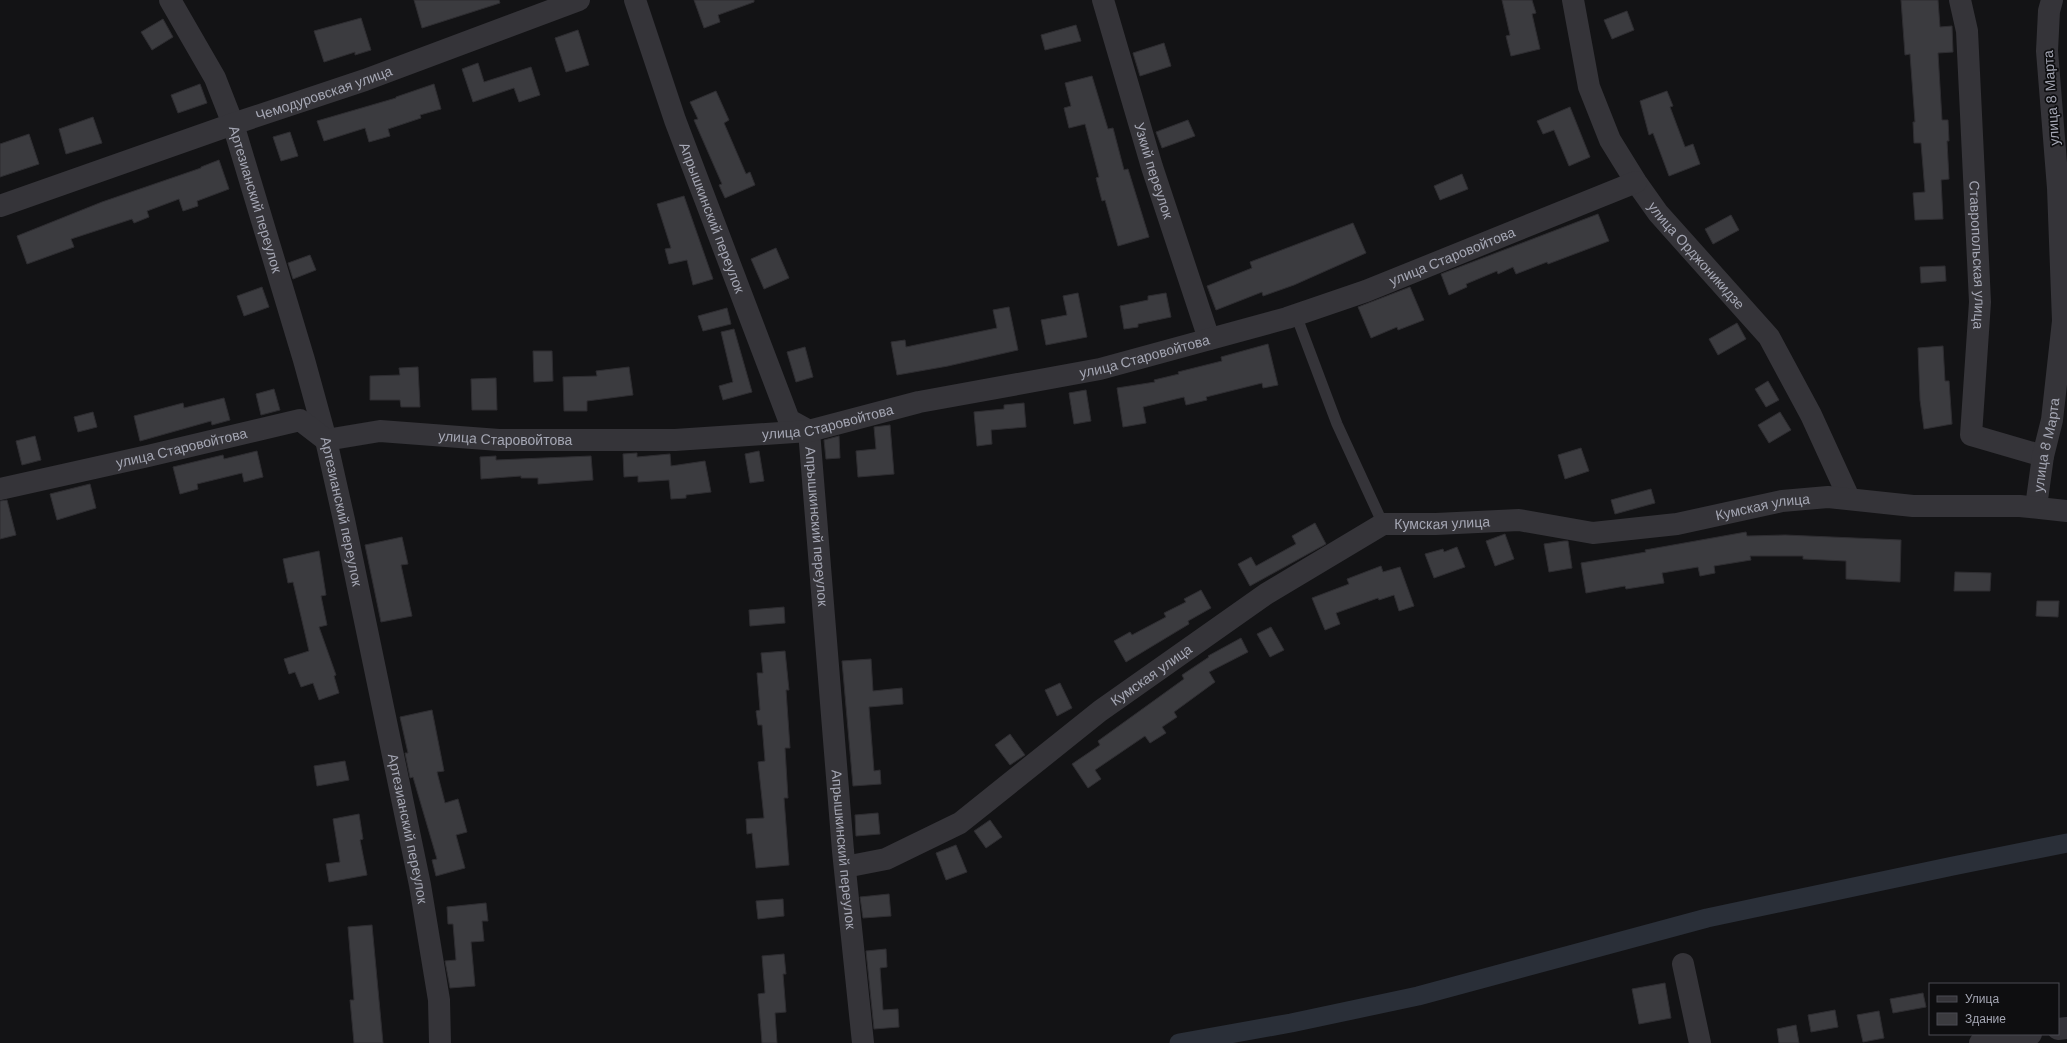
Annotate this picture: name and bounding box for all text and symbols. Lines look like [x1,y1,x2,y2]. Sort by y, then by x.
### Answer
street label: улица 8 Марта [2039,49,2063,146]
street label: Чемодуровская улица [253,62,395,125]
street label: Узкий переулок [1130,120,1178,222]
street label: Артезианский переулок [225,124,286,276]
street label: Апрышкинский переулок [675,140,749,296]
street label: Ставропольская улица [1965,180,1989,330]
street label: улица Орджоникидзе [1644,198,1749,313]
street label: улица Старовойтова [1387,223,1518,290]
street label: улица Старовойтова [1078,330,1212,382]
street label: улица 8 Марта [2029,397,2063,493]
street label: улица Старовойтова [761,400,896,443]
street label: улица Старовойтова [114,424,249,472]
street label: улица Старовойтова [438,426,573,449]
street label: Артезианский переулок [317,435,367,589]
street label: Апрышкинский переулок [801,446,832,608]
street label: Кумская улица [1714,490,1811,524]
street label: Кумская улица [1394,512,1491,533]
street label: Кумская улица [1107,640,1196,710]
street label: Артезианский переулок [384,752,432,906]
street label: Апрышкинский переулок [827,769,860,931]
legend [1929,983,2059,1035]
text: Улица [1965,991,1999,1007]
text: Здание [1965,1011,2006,1027]

